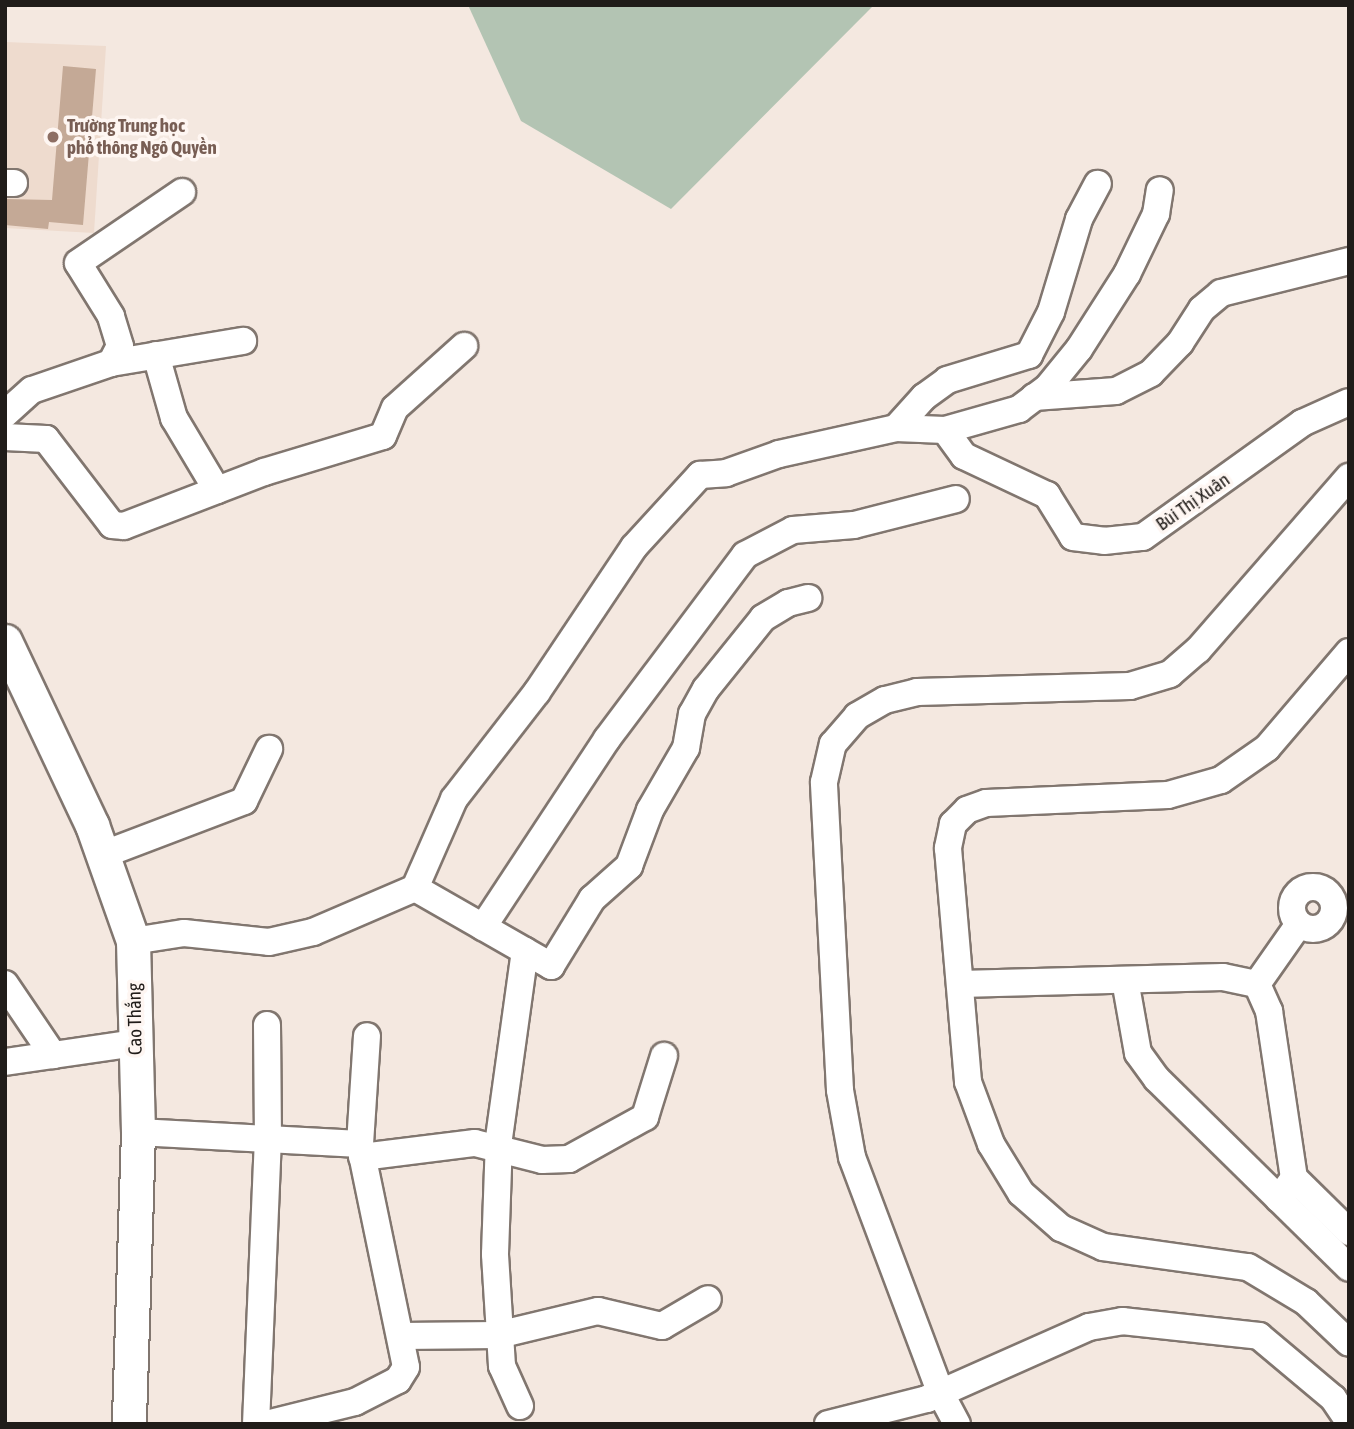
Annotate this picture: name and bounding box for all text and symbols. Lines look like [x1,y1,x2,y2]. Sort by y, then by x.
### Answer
place label: Trường Trung học phổ thông Ngô Quyền [67,115,217,159]
marker: Trường Trung học phổ thông Ngô Quyền [45,129,61,145]
street label: Bùi Thị Xuân [1152,468,1234,536]
street label: Cao Thắng [123,983,147,1055]

